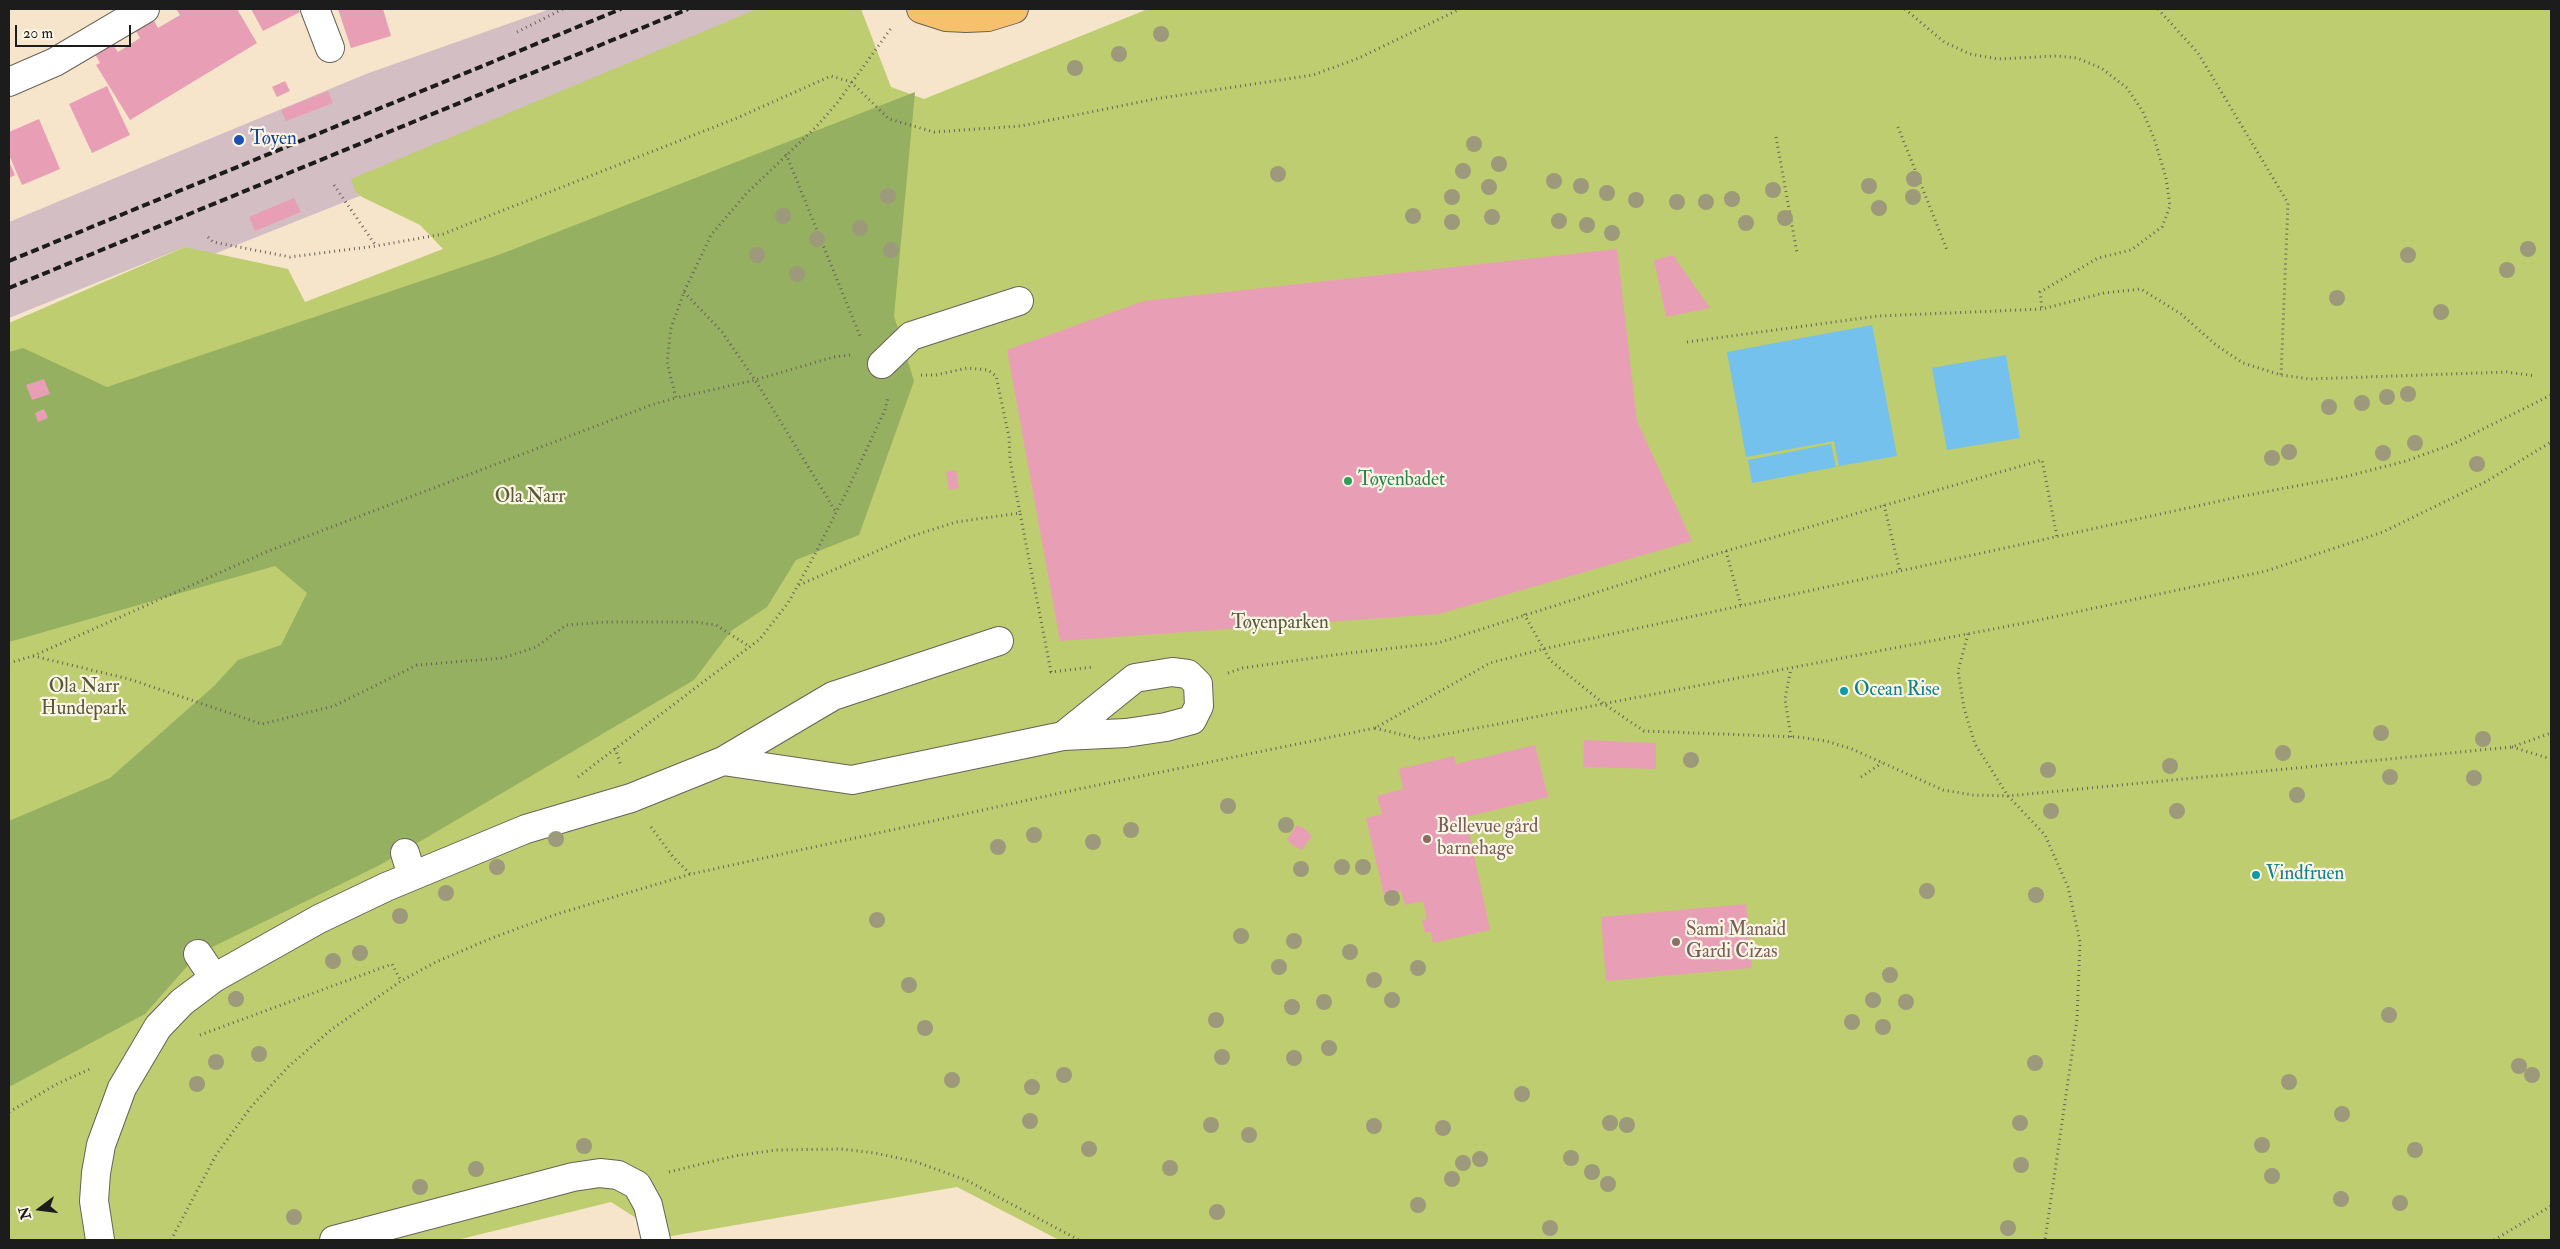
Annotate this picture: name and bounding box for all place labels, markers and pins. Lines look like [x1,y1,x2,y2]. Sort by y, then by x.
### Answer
place label: Tøyen [250,129,297,151]
marker: Tøyen [232,133,246,147]
place label: Tøyenbadet [1358,470,1445,492]
marker: Tøyenbadet [1342,475,1354,487]
place label: Ocean Rise [1854,680,1940,702]
marker: Ocean Rise [1838,685,1850,697]
place label: Bellevue gård barnehage [1437,817,1538,861]
marker: Bellevue gård barnehage [1421,833,1433,845]
place label: Vindfruen [2266,864,2344,886]
marker: Vindfruen [2250,869,2262,881]
place label: Sami Manaid Gardi Cizas [1686,920,1786,964]
marker: Sami Manaid Gardi Cizas [1670,936,1682,948]

